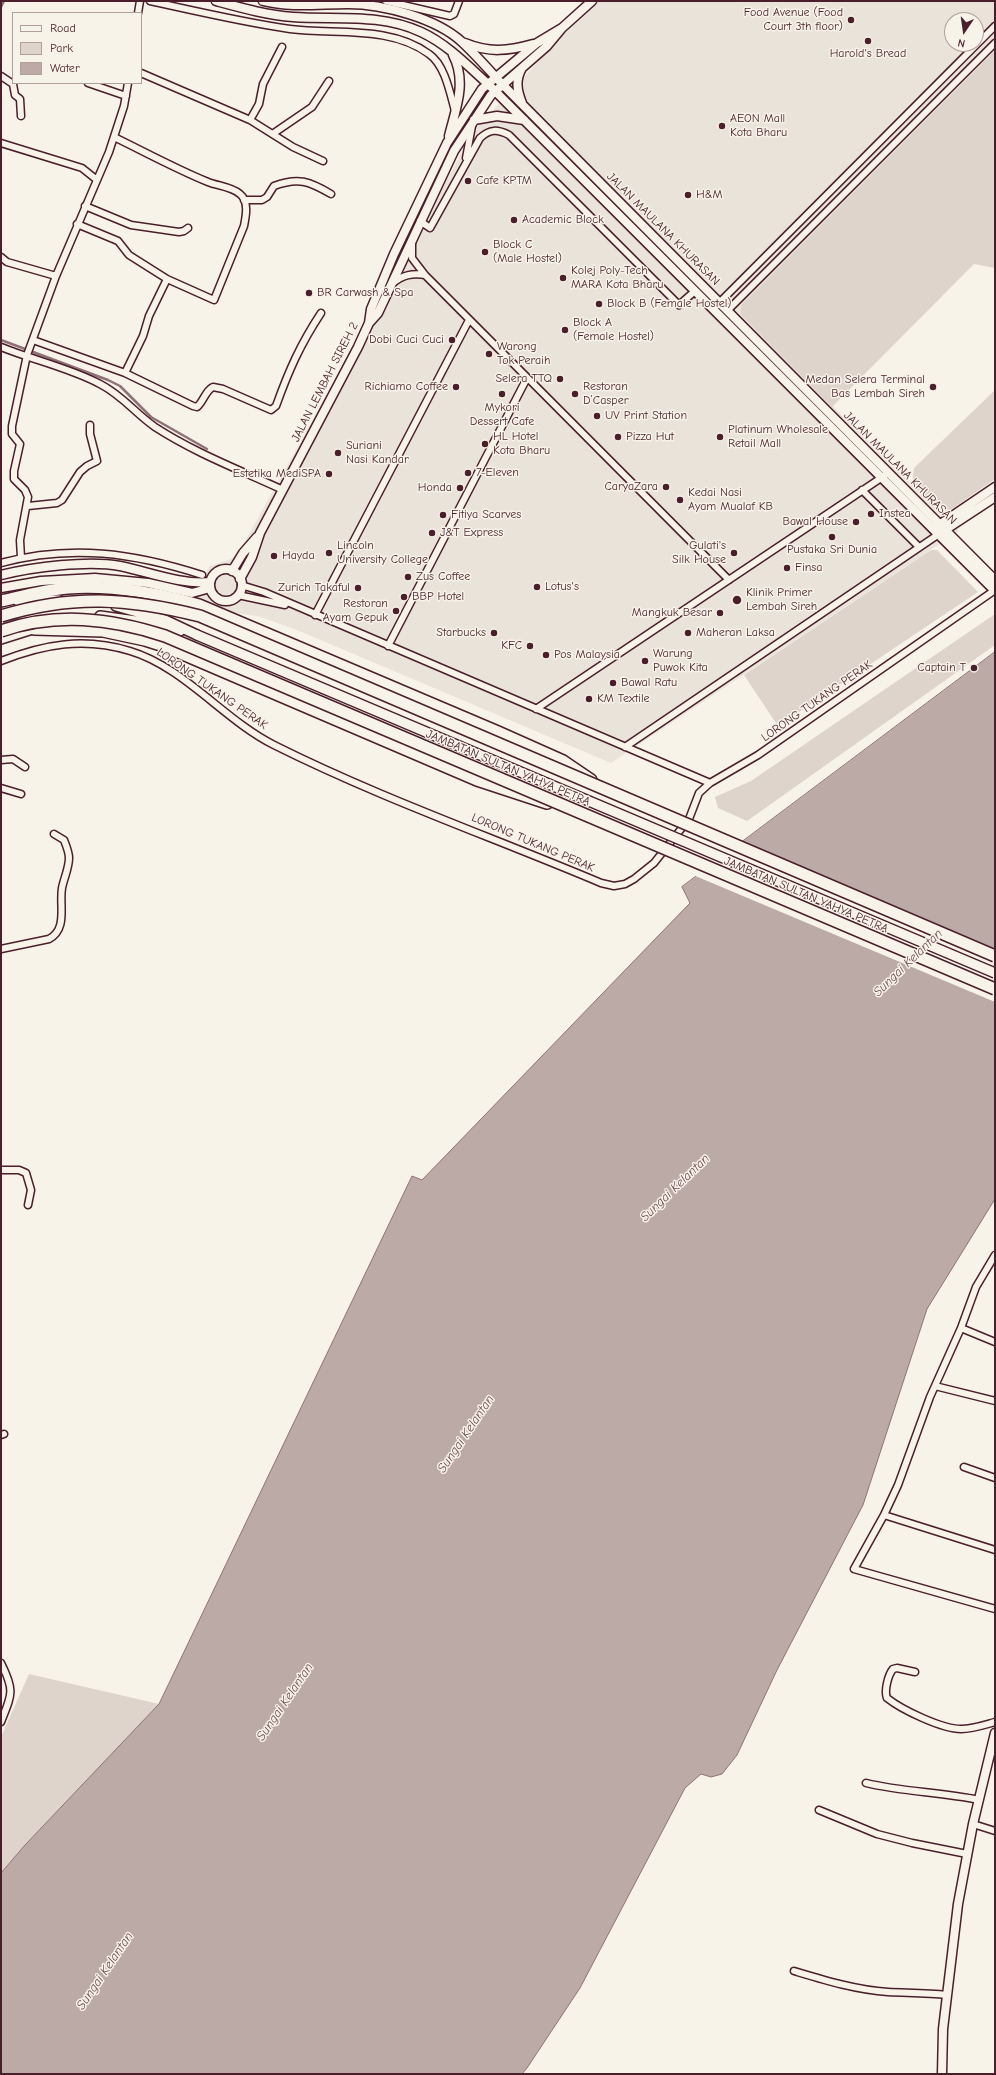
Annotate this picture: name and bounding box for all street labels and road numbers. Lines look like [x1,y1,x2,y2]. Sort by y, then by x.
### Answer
street label: JALAN MAULANA KHURASAN [604,170,722,288]
street label: JALAN LEMBAH SIREH 2 [289,320,361,444]
street label: JALAN MAULANA KHURASAN [841,409,959,527]
street label: LORONG TUKANG PERAK [154,645,270,733]
street label: LORONG TUKANG PERAK [759,657,875,745]
street label: JAMBATAN SULTAN YAHYA PETRA [424,727,592,809]
street label: LORONG TUKANG PERAK [469,811,597,875]
street label: JAMBATAN SULTAN YAHYA PETRA [722,854,890,936]

